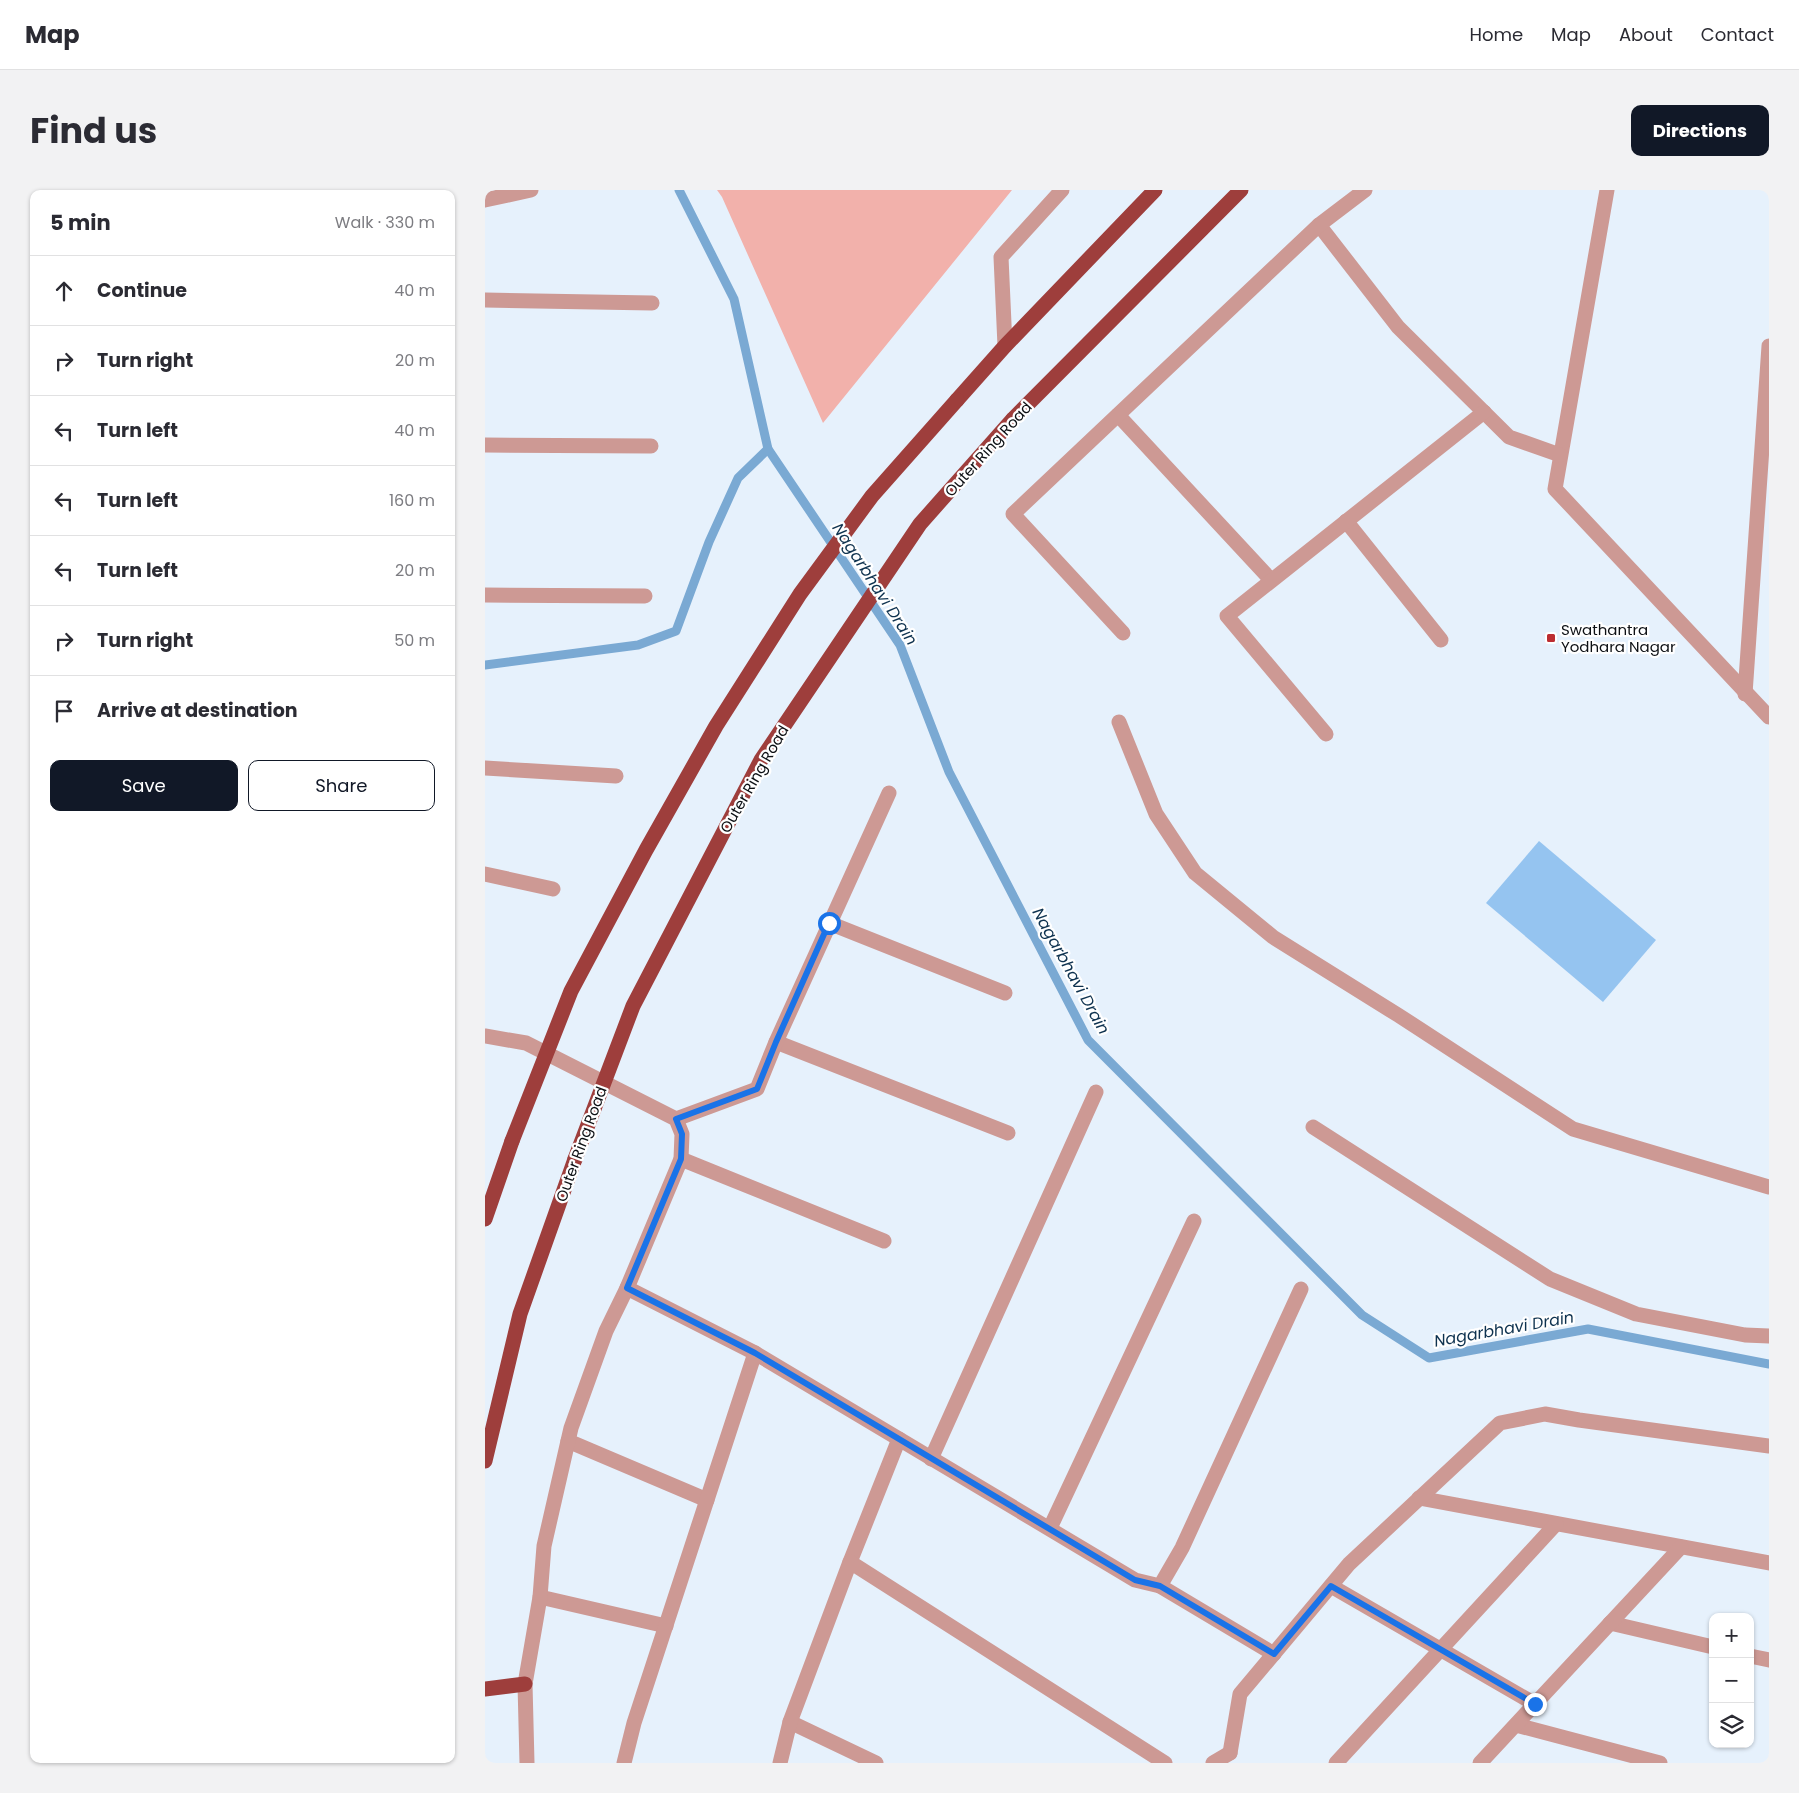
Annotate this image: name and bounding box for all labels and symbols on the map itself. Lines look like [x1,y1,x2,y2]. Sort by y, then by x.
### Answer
street label: Outer Ring Road [940,397,1036,501]
water label: Nagarbhavi Drain [827,518,923,650]
place label: Swathantra Yodhara Nagar [1561,619,1676,657]
marker: Swathantra Yodhara Nagar [1545,632,1557,644]
street label: Outer Ring Road [715,721,793,837]
water label: Nagarbhavi Drain [1027,904,1115,1038]
route start [818,912,841,935]
street label: Outer Ring Road [550,1083,612,1205]
water label: Nagarbhavi Drain [1432,1305,1576,1353]
route end [1524,1693,1547,1716]

